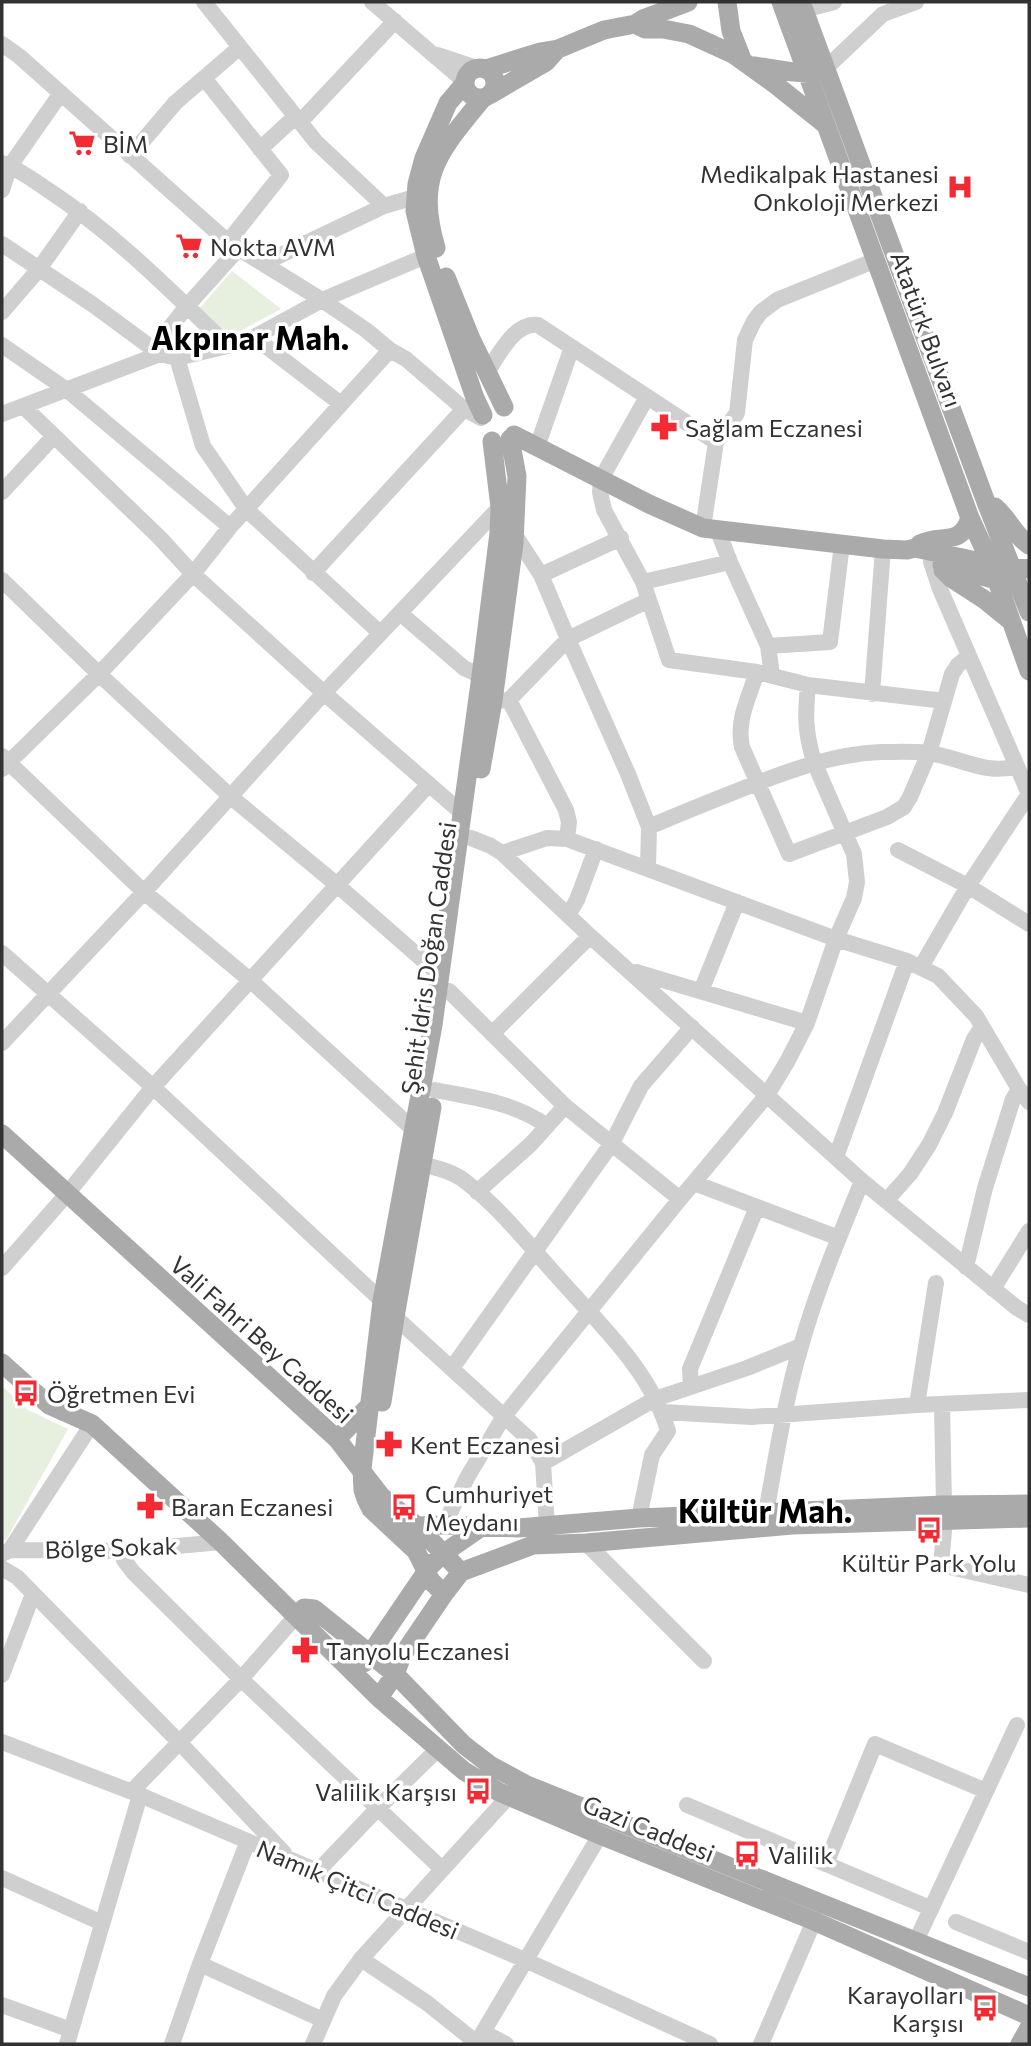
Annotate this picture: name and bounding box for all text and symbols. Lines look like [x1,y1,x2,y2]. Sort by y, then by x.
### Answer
supermarket icon: BİM [67,128,97,158]
place label: BİM [103,129,148,158]
place label: Medikalpak Hastanesi Onkoloji Merkezi [700,159,939,216]
hospital icon: Medikalpak Hastanesi Onkoloji Merkezi [945,172,975,202]
supermarket icon: Nokta AVM [174,231,204,261]
place label: Nokta AVM [210,232,336,261]
street label: Atatürk Bulvarı [885,247,969,411]
district label: Akpınar Mah. [151,317,349,357]
pharmacy icon: Sağlam Eczanesi [649,412,679,442]
place label: Sağlam Eczanesi [685,413,863,442]
street label: Şehit İdris Doğan Caddesi [394,820,462,1096]
street label: Vali Fahri Bey Caddesi [165,1249,359,1429]
bus stop icon: Öğretmen Evi [11,1378,41,1408]
place label: Öğretmen Evi [47,1379,195,1408]
pharmacy icon: Kent Eczanesi [374,1429,404,1459]
place label: Kent Eczanesi [410,1430,560,1459]
place label: Cumhuriyet Meydanı [425,1479,553,1536]
district label: Kültür Mah. [678,1490,852,1530]
pharmacy icon: Baran Eczanesi [135,1491,165,1521]
place label: Baran Eczanesi [171,1492,333,1521]
bus stop icon: Cumhuriyet Meydanı [389,1492,419,1522]
bus stop icon: Kültür Park Yolu [914,1515,944,1545]
street label: Bölge Sokak [44,1530,178,1564]
place label: Kültür Park Yolu [842,1548,1016,1577]
pharmacy icon: Tanyolu Eczanesi [290,1635,320,1665]
place label: Tanyolu Eczanesi [326,1636,510,1665]
bus stop icon: Valilik Karşısı [463,1776,493,1806]
place label: Valilik Karşısı [315,1777,457,1806]
street label: Gazi Caddesi [579,1788,719,1868]
street label: Namık Çitci Caddesi [253,1833,463,1945]
bus stop icon: Valilik [732,1839,762,1869]
place label: Valilik [768,1840,833,1869]
place label: Karayolları Karşısı [847,1980,964,2037]
bus stop icon: Karayolları Karşısı [970,1993,1000,2023]

